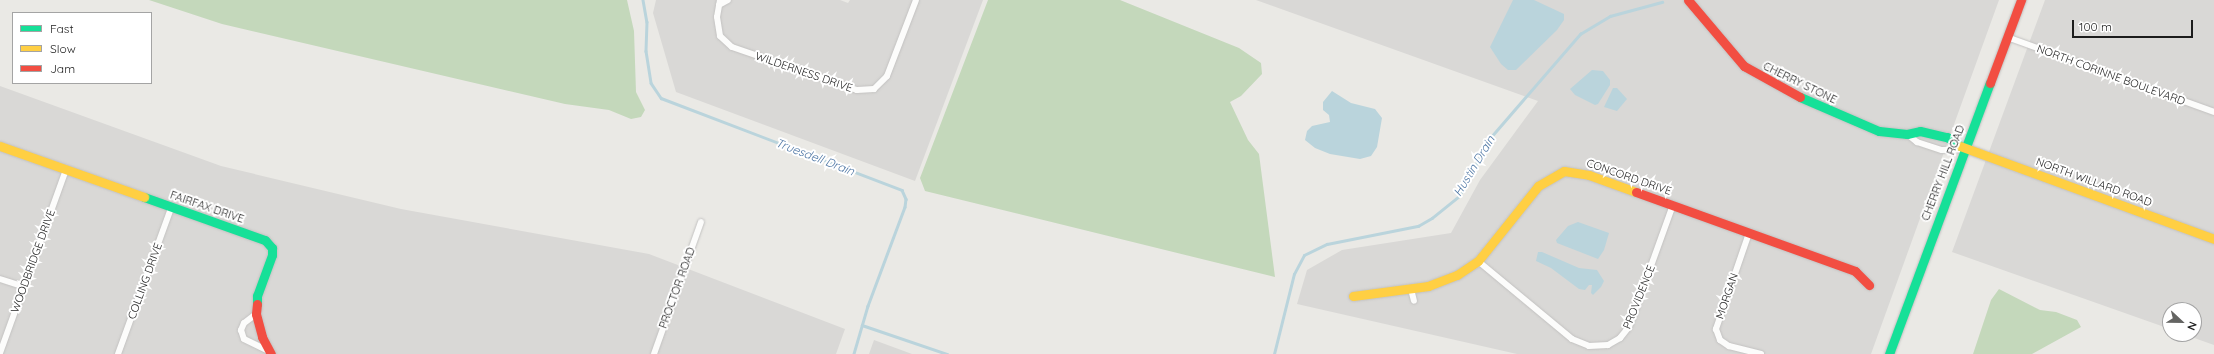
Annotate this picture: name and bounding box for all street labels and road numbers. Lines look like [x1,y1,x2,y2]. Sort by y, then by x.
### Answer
street label: NORTH CORINNE BOULEVARD [2035,42,2187,108]
street label: WILDERNESS DRIVE [754,49,854,95]
street label: CHERRY STONE [1761,59,1839,107]
street label: CHERRY HILL ROAD [1919,123,1967,223]
street label: NORTH WILLARD ROAD [2034,155,2154,209]
street label: CONCORD DRIVE [1585,156,1673,198]
street label: FAIRFAX DRIVE [168,188,246,226]
street label: WOODBRIDGE DRIVE [8,208,58,314]
street label: COLLING DRIVE [125,241,165,321]
street label: PROCTOR ROAD [656,246,698,330]
street label: PROVIDENCE [1620,263,1658,331]
street label: MORGAN [1713,271,1741,321]

